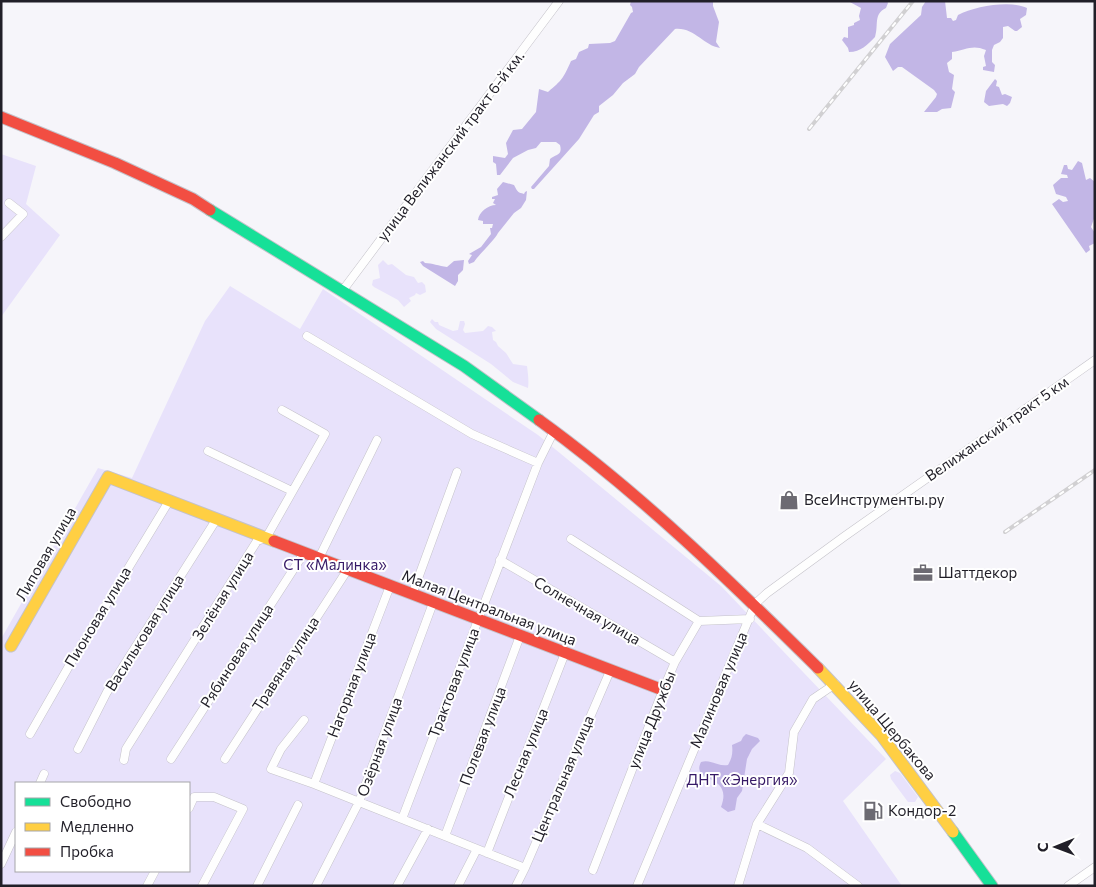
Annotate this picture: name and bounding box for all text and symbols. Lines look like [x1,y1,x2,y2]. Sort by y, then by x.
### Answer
street label: улица Велижанский тракт 6-й км. [373,47,528,244]
street label: Велижанский тракт 5 км [921,372,1071,484]
shop icon: ВсеИнструменты.ру [778,489,800,511]
place label: ВсеИнструменты.ру [804,490,945,508]
street label: Липовая улица [11,504,79,603]
street label: Зелёная улица [188,548,257,643]
park label: CТ «Малинка» [283,555,387,573]
office icon: Шаттдекор [912,562,934,584]
street label: Пионовая улица [60,563,134,670]
place label: Шаттдекор [938,563,1017,581]
street label: Малая Центральная улица [400,565,579,649]
street label: Васильковая улица [101,571,187,694]
street label: Солнечная улица [531,572,644,648]
street label: Рябиновая улица [196,600,276,711]
street label: Травяная улица [248,613,322,714]
street label: Трактовая улица [424,625,482,740]
street label: Нагорная улица [323,629,379,740]
street label: Малиновая улица [686,629,751,750]
street label: улица Дружбы [623,668,679,771]
street label: улица Щербакова [845,675,940,783]
street label: Полевая улица [455,684,509,787]
street label: Озёрная улица [353,695,405,799]
street label: Лесная улица [499,705,551,800]
street label: Центральная улица [527,712,597,845]
park label: ДНТ «Энергия» [686,770,798,788]
legend [15,782,190,872]
text: Свободно [60,792,131,810]
fuel station icon: Кондор-2 [862,800,884,822]
place label: Кондор-2 [888,801,956,819]
text: Медленно [60,817,134,835]
north arrow [1031,822,1081,872]
text: Пробка [60,842,114,860]
text: С [1034,842,1051,852]

